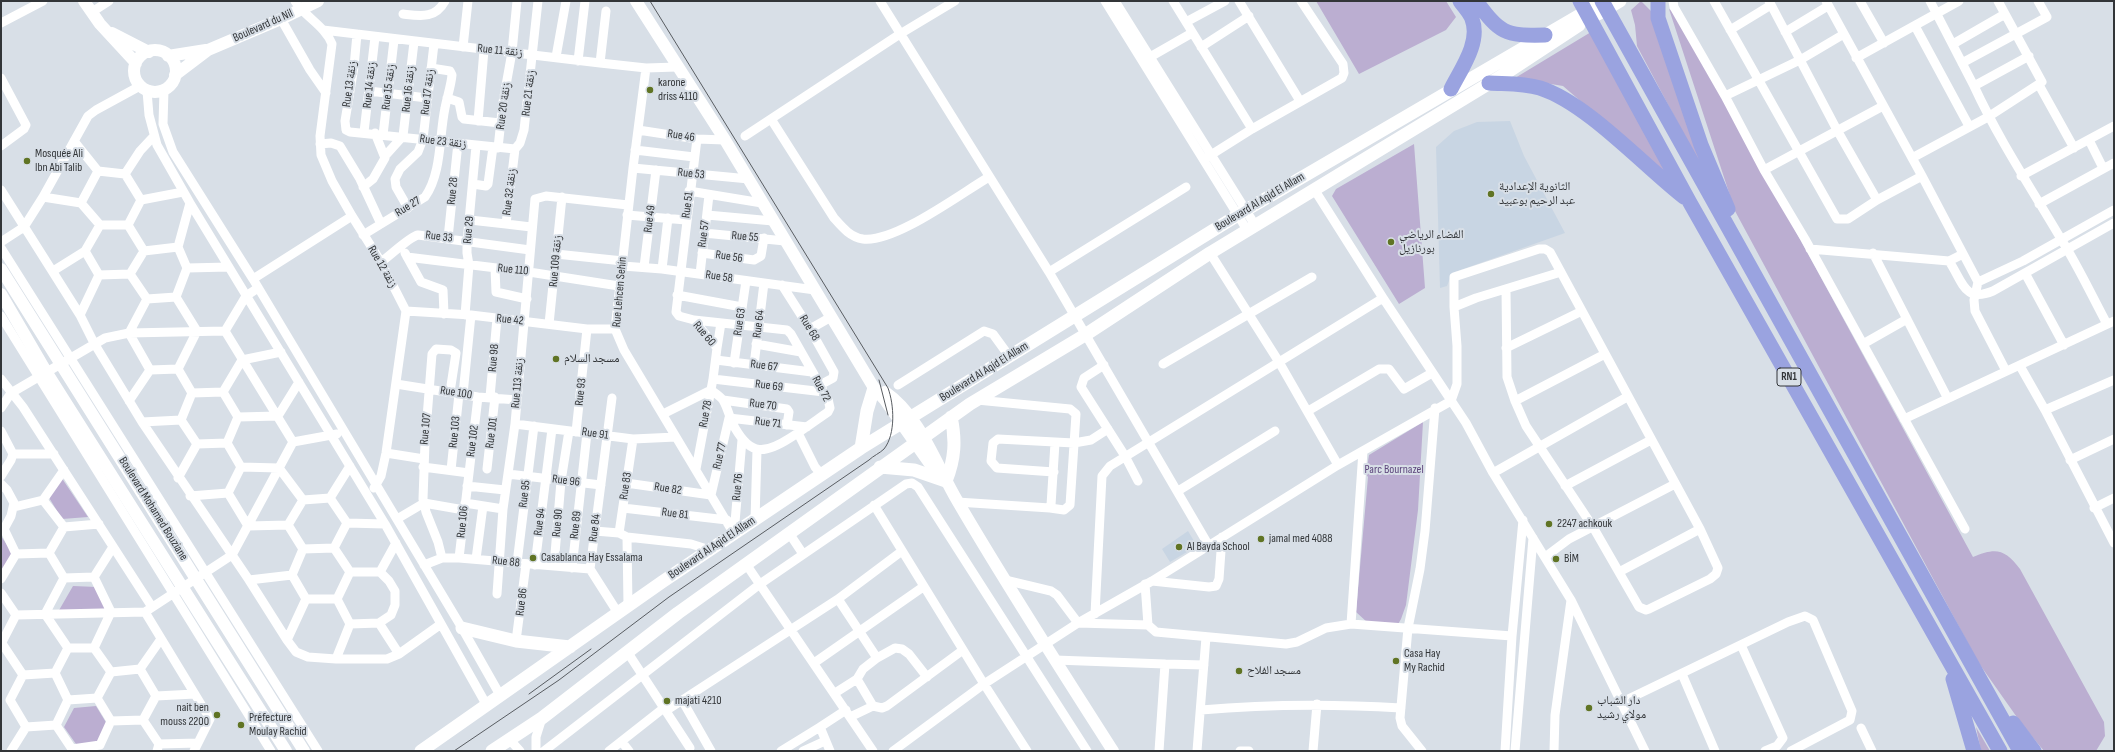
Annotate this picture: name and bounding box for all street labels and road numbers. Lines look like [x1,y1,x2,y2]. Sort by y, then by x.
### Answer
street label: Boulevard du Nil [231,6,295,46]
street label: Rue 11 زنقة [477,41,523,61]
street label: Rue 13 زنقة [340,60,360,108]
street label: Rue 14 زنقة [360,61,380,109]
street label: Rue 15 زنقة [379,63,399,111]
street label: Rue 16 زنقة [399,65,419,113]
street label: Rue 17 زنقة [418,68,438,116]
street label: Rue 21 زنقة [519,69,539,117]
street label: Rue 20 زنقة [494,81,514,131]
street label: Rue 46 [666,127,696,145]
street label: Rue 23 زنقة [419,132,467,152]
street label: Rue 53 [677,165,705,183]
street label: Rue 32 زنقة [500,168,520,216]
street label: Boulevard Al Aqid El Allam [1213,170,1307,234]
street label: Rue 28 [444,177,462,205]
street label: Rue 51 [679,191,697,219]
street label: Rue 27 [393,194,423,220]
street label: Rue 49 [641,204,659,234]
street label: Rue 29 [461,216,477,244]
street label: Rue 57 [695,220,713,248]
street label: Rue 33 [425,228,453,246]
street label: Rue 55 [731,229,759,245]
street label: Rue 109 زنقة [547,234,565,288]
street label: Rue 12 زنقة [364,243,400,291]
street label: Rue 56 [714,248,744,266]
street label: Rue Lehcen Sehin [610,256,630,328]
street label: Rue 110 [497,261,529,279]
street label: Rue 58 [704,268,734,286]
street label: Rue 63 [731,307,749,337]
street label: Rue 64 [750,309,768,339]
street label: Rue 42 [496,311,524,329]
street label: Rue 68 [796,312,822,344]
street label: Rue 60 [690,319,718,349]
street label: Boulevard Al Aqid El Allam [937,339,1031,405]
street label: Rue 98 [486,343,502,373]
street label: Rue 113 زنقة [509,357,527,409]
street label: Rue 67 [750,357,778,375]
road number: RN1 [1777,368,1801,386]
street label: Rue 72 [808,374,834,404]
street label: Rue 69 [754,377,784,395]
street label: Rue 93 [572,378,590,406]
street label: Rue 100 [439,383,473,403]
street label: Rue 70 [749,396,777,414]
street label: Rue 78 [696,399,716,429]
street label: Rue 107 [417,413,435,445]
street label: Rue 71 [754,414,782,432]
street label: Rue 103 [446,415,464,449]
street label: Rue 101 [483,417,501,449]
street label: Rue 102 [464,424,482,458]
street label: Rue 91 [581,425,609,443]
street label: Rue 77 [710,441,730,471]
street label: Boulevard Mohamed Bouziane [115,455,191,563]
street label: Rue 83 [617,471,635,501]
street label: Rue 96 [551,472,581,490]
street label: Rue 76 [730,473,746,501]
street label: Rue 95 [516,480,534,508]
street label: Rue 82 [653,480,683,498]
street label: Rue 106 [454,505,472,539]
street label: Rue 81 [661,505,689,523]
street label: Rue 94 [531,507,549,537]
street label: Rue 90 [550,508,566,538]
street label: Rue 89 [567,510,585,540]
street label: Rue 84 [586,513,604,543]
street label: Boulevard Al Aqid El Allam [666,514,758,582]
street label: Rue 88 [491,553,521,571]
street label: Rue 86 [513,587,531,617]

